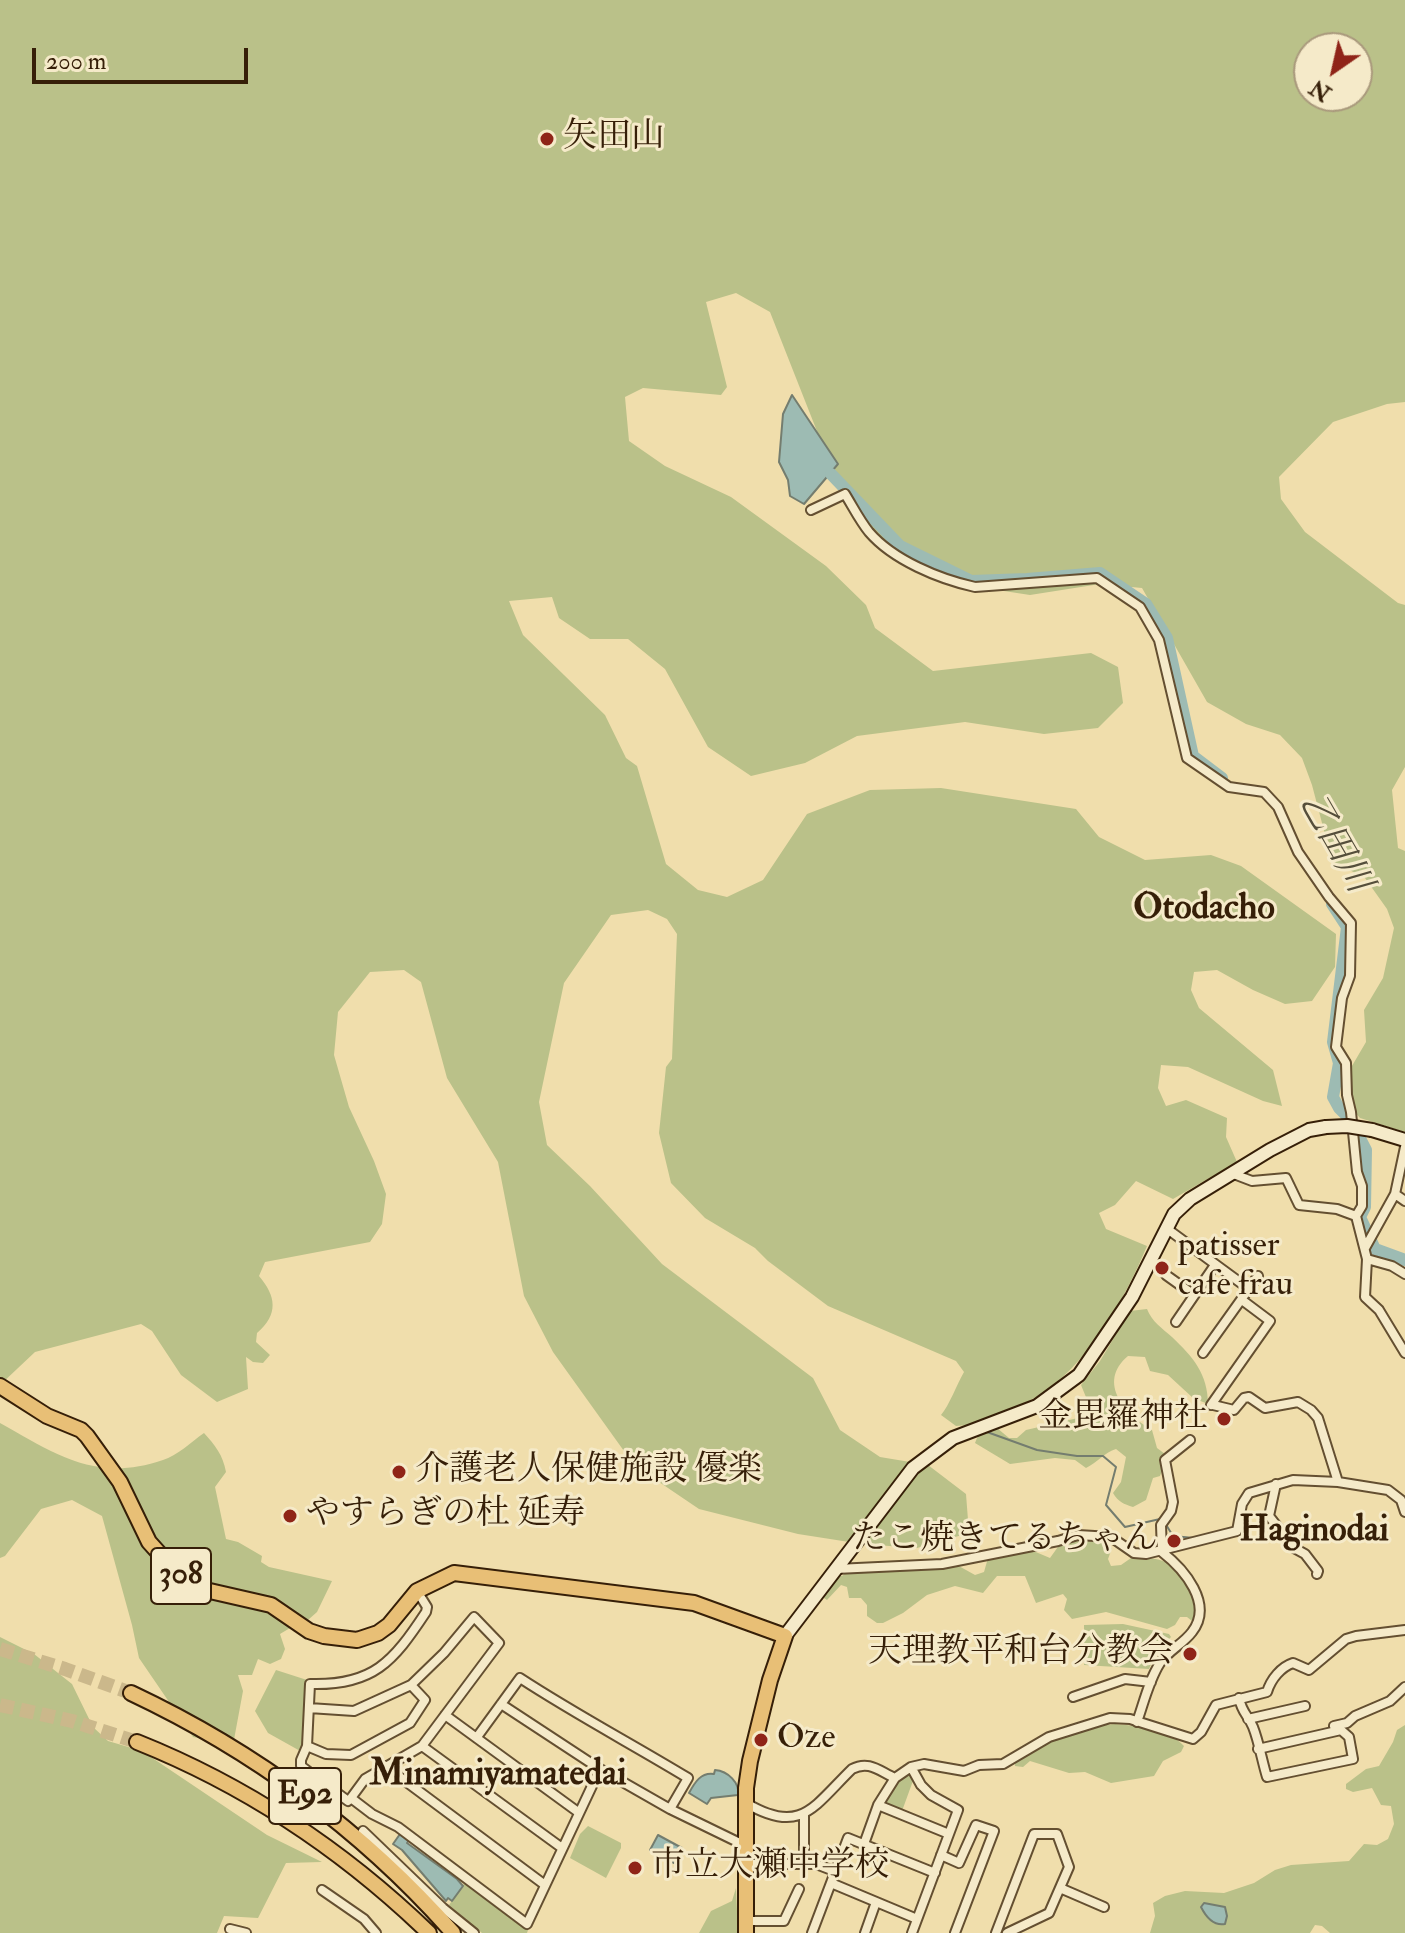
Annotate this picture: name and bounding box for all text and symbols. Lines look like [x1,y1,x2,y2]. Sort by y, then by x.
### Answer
scale bar [36,32,252,82]
north arrow [1293,32,1373,112]
text: 200 m [46,46,106,77]
text: N [1305,73,1337,107]
place label: 矢田山 [563,119,665,159]
marker: 矢田山 [538,130,556,148]
water label: 乙田川 [1287,786,1379,902]
district label: Otodacho [1133,888,1275,932]
place label: patisser cafe frau [1178,1228,1293,1308]
marker: patisser cafe frau [1153,1259,1171,1277]
place label: 金毘羅神社 [1038,1399,1208,1439]
marker: 金毘羅神社 [1215,1410,1233,1428]
place label: 介護老人保健施設 優楽 [415,1452,762,1492]
marker: 介護老人保健施設 優楽 [390,1463,408,1481]
place label: やすらぎの杜 延寿 [306,1496,585,1536]
marker: やすらぎの杜 延寿 [281,1507,299,1525]
district label: Haginodai [1239,1510,1389,1554]
place label: たこ焼きてるちゃん [852,1521,1158,1561]
marker: たこ焼きてるちゃん [1165,1532,1183,1550]
road number: 308 [151,1548,211,1604]
place label: 天理教平和台分教会 [868,1634,1174,1674]
marker: 天理教平和台分教会 [1181,1645,1199,1663]
place label: Oze [777,1720,835,1760]
marker: Oze [752,1731,770,1749]
district label: Minamiyamatedai [369,1754,627,1798]
road number: E92 [269,1768,341,1824]
place label: 市立大瀬中学校 [651,1848,889,1888]
marker: 市立大瀬中学校 [626,1859,644,1877]

